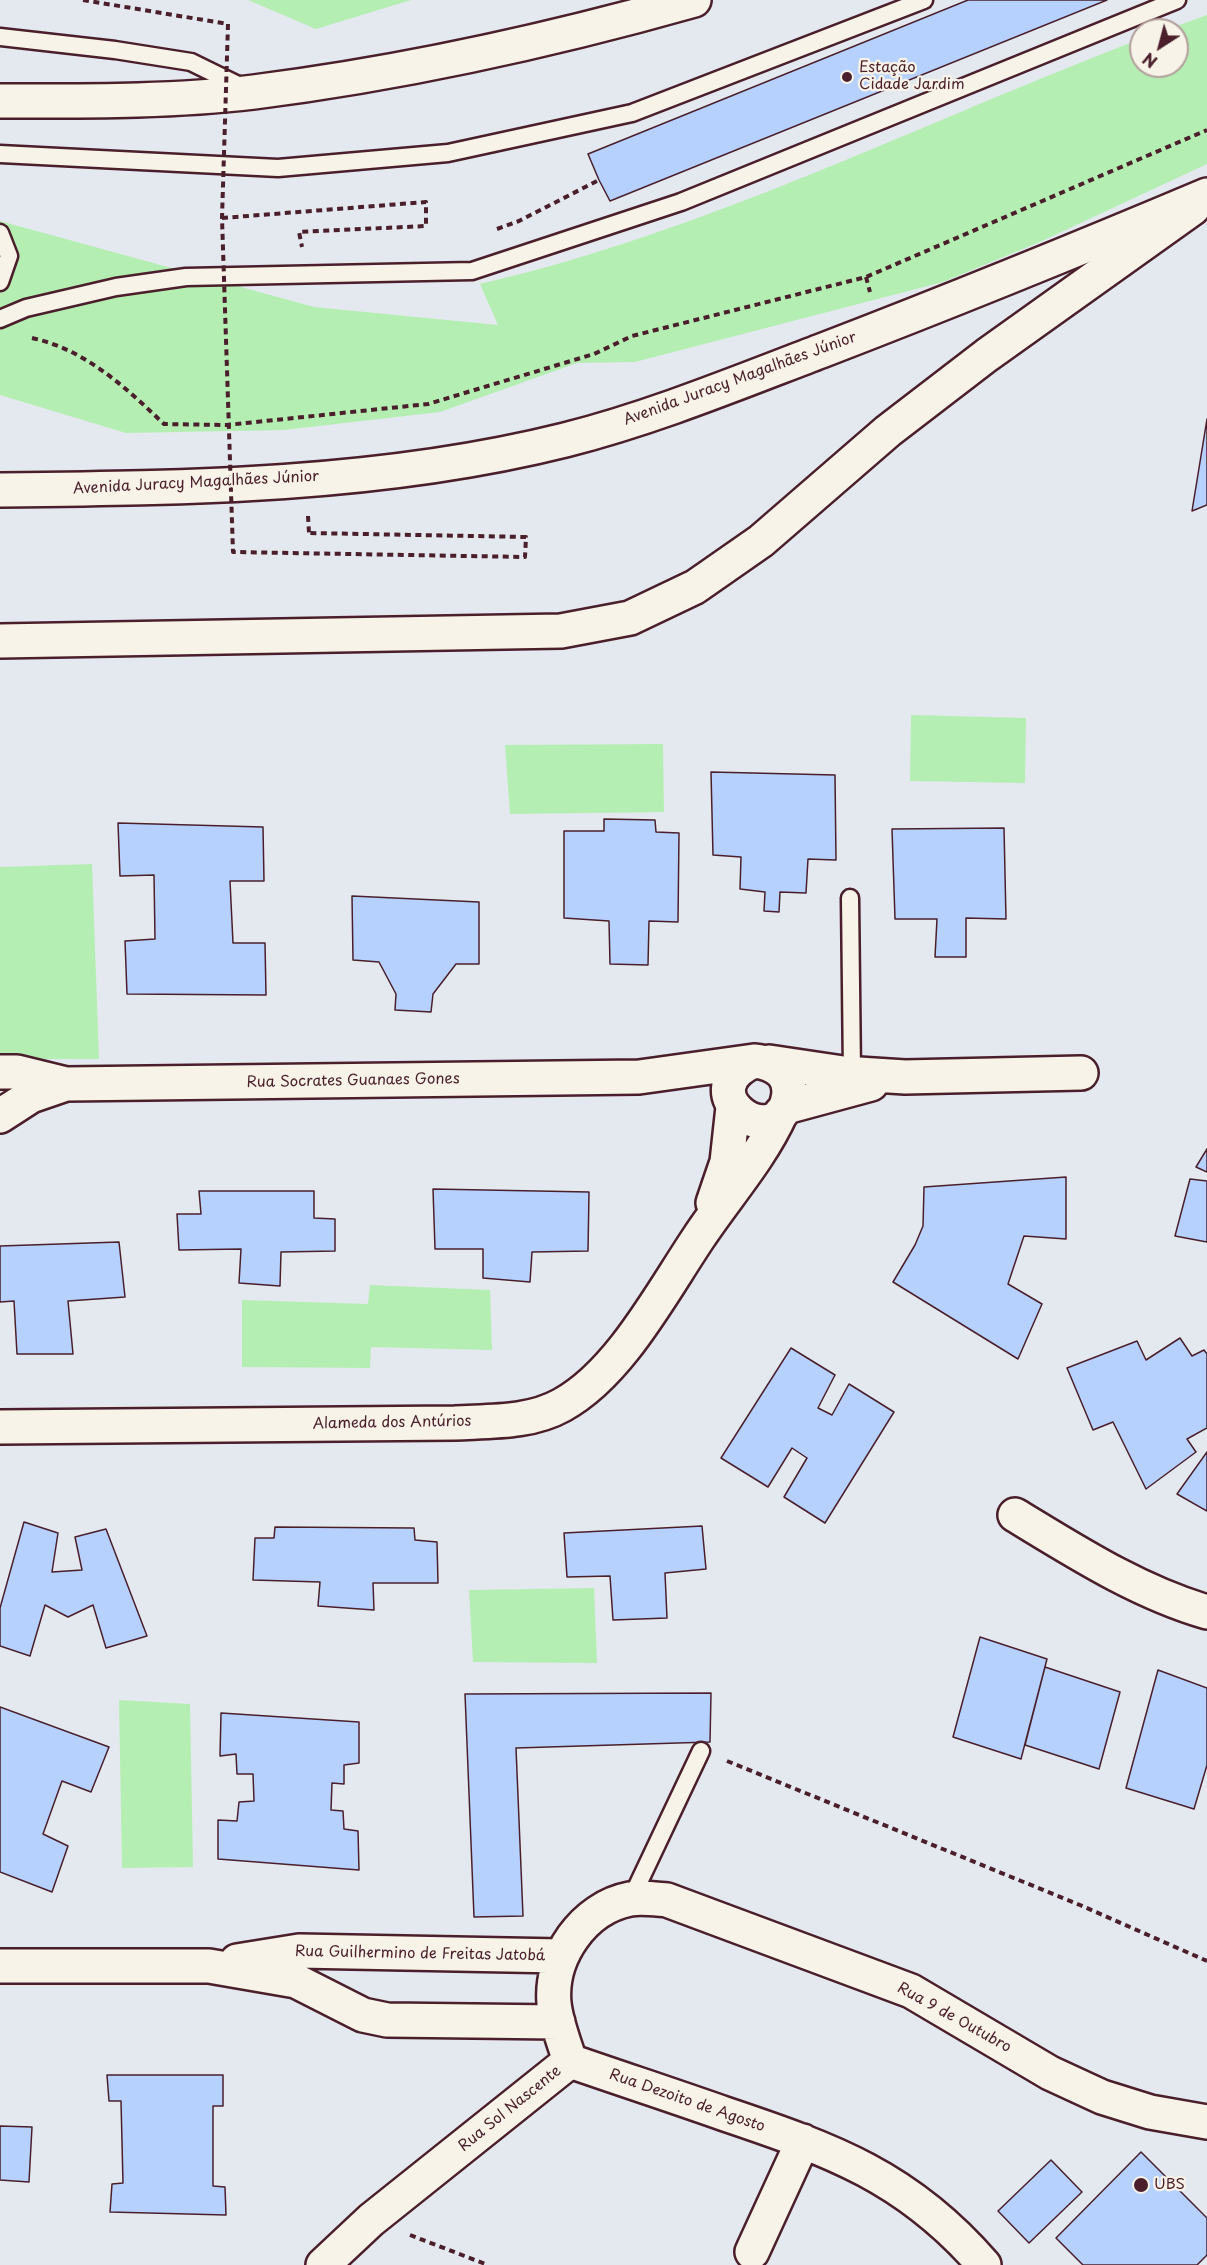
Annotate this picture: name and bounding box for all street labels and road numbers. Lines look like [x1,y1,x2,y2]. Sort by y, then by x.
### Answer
street label: Avenida Juracy Magalhães Júnior [621,328,859,430]
street label: Avenida Juracy Magalhães Júnior [73,468,319,498]
street label: Rua Socrates Guanaes Gones [246,1070,460,1092]
street label: Alameda dos Antúrios [313,1413,471,1433]
street label: Rua Guilhermino de Freitas Jatobá [295,1943,545,1965]
street label: Rua 9 de Outubro [894,1979,1014,2057]
street label: Rua Sol Nascente [455,2062,565,2156]
street label: Rua Dezoito de Agosto [607,2066,767,2136]

